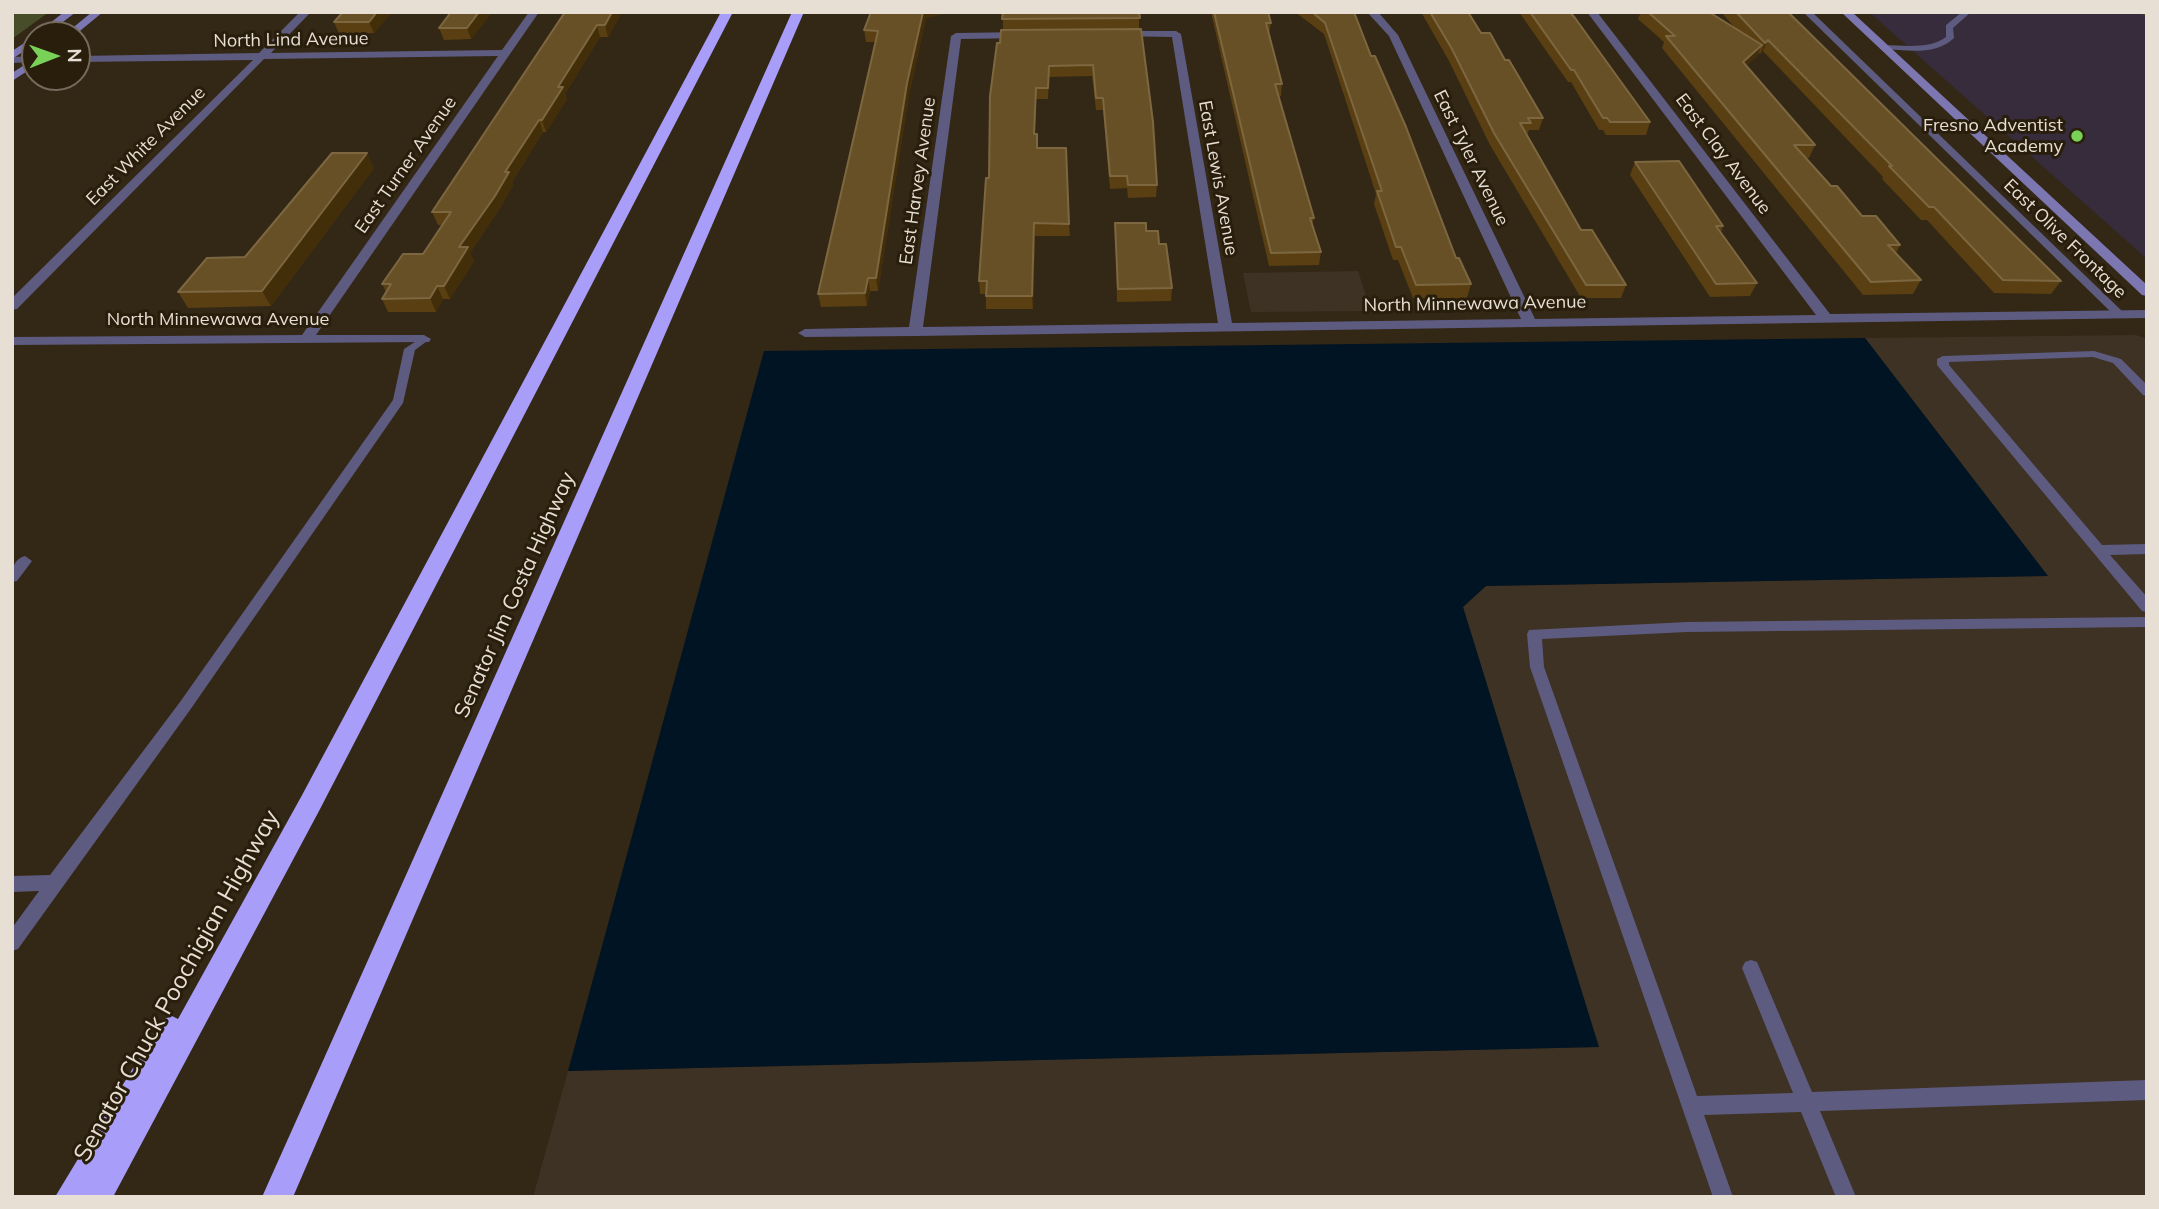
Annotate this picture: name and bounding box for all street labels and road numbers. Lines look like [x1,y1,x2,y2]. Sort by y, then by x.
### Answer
street label: North Lind Avenue [213,28,369,52]
street label: East White Avenue [82,82,210,210]
street label: East Tyler Avenue [1429,87,1513,229]
street label: East Clay Avenue [1671,89,1775,219]
street label: East Turner Avenue [351,93,461,237]
street label: East Harvey Avenue [896,96,940,266]
street label: East Lewis Avenue [1194,99,1242,257]
street label: East Olive Frontage [1999,175,2131,303]
street label: North Minnewawa Avenue [1364,291,1586,317]
street label: North Minnewawa Avenue [107,309,329,331]
street label: Senator Jim Costa Highway [449,468,581,722]
street label: Senator Chuck Poochigian Highway [68,805,286,1167]

